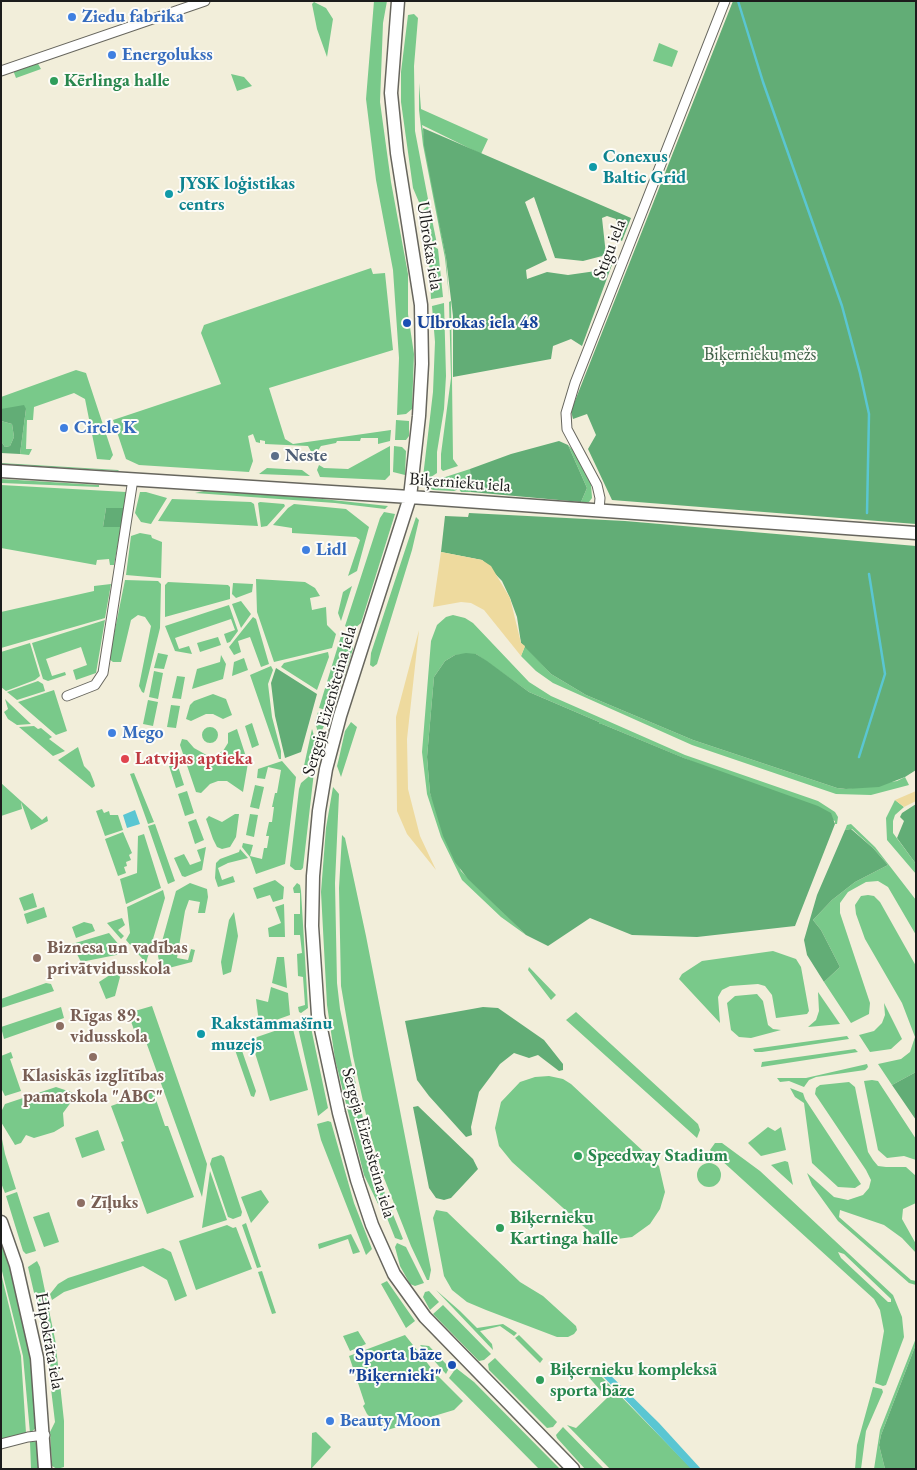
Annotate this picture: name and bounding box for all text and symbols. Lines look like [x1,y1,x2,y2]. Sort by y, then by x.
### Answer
place label: Ziedu fabrika [82,6,184,28]
marker: Ziedu fabrika [66,11,78,23]
place label: Energolukss [122,44,213,66]
marker: Energolukss [106,49,118,61]
place label: Kērlinga halle [64,70,170,92]
marker: Kērlinga halle [48,75,60,87]
place label: Conexus Baltic Grid [603,146,686,188]
marker: Conexus Baltic Grid [587,161,599,173]
place label: JYSK loģistikas centrs [179,173,295,215]
marker: JYSK loģistikas centrs [163,188,175,200]
street label: Ulbrokas iela [411,200,447,292]
street label: Stigu iela [589,216,631,282]
place label: Ulbrokas iela 48 [417,312,538,334]
marker: Ulbrokas iela 48 [401,317,413,329]
park label: Biķernieku mežs [704,344,816,366]
place label: Circle K [74,417,137,439]
marker: Circle K [58,422,70,434]
place label: Neste [285,445,327,467]
marker: Neste [269,450,281,462]
street label: Biķernieku iela [408,469,512,497]
place label: Lidl [316,539,347,561]
marker: Lidl [300,544,312,556]
street label: Sergeja Eizenšteina iela [298,623,362,779]
place label: Mego [122,722,164,744]
marker: Mego [106,727,118,739]
place label: Latvijas aptieka [135,748,253,770]
marker: Latvijas aptieka [119,753,131,765]
place label: Biznesa un vadības privātvidusskola [47,937,188,980]
marker: Biznesa un vadības privātvidusskola [31,952,43,964]
place label: Rīgas 89. vidusskola [70,1005,148,1048]
place label: Rakstāmmašīnu muzejs [211,1013,332,1056]
marker: Rīgas 89. vidusskola [54,1020,66,1032]
marker: Rakstāmmašīnu muzejs [195,1028,207,1040]
marker: Klasiskās izglītības pamatskola "ABC" [87,1051,99,1063]
place label: Klasiskās izglītības pamatskola "ABC" [22,1065,164,1108]
street label: Sergeja Eizenšteina iela [336,1065,400,1221]
place label: Speedway Stadium [588,1145,728,1167]
marker: Speedway Stadium [572,1150,584,1162]
place label: Zīļuks [91,1192,138,1214]
marker: Zīļuks [75,1197,87,1209]
place label: Biķernieku Kartinga halle [510,1207,618,1250]
marker: Biķernieku Kartinga halle [494,1222,506,1234]
street label: Hipokrāta iela [30,1291,68,1391]
place label: Sporta bāze "Biķernieki" [349,1344,442,1386]
marker: Sporta bāze "Biķernieki" [446,1359,458,1371]
place label: Biķernieku kompleksā sporta bāze [550,1359,717,1402]
marker: Biķernieku kompleksā sporta bāze [534,1374,546,1386]
place label: Beauty Moon [340,1410,441,1432]
marker: Beauty Moon [324,1415,336,1427]

